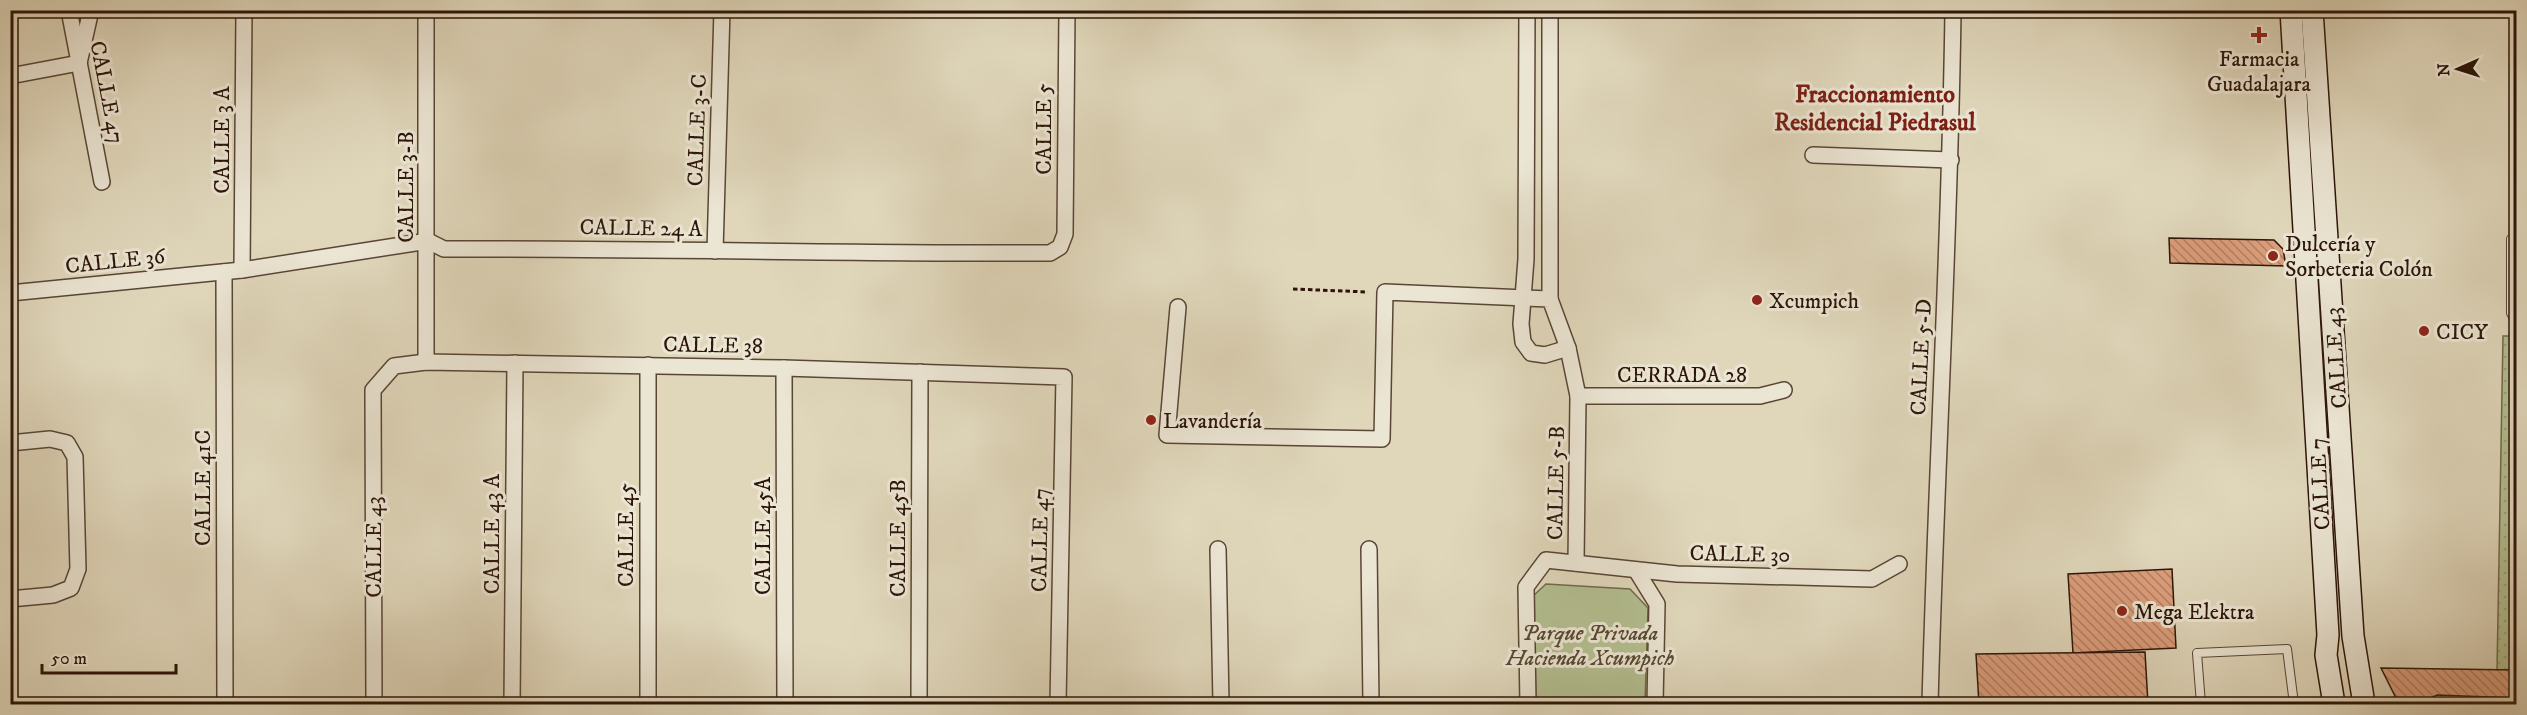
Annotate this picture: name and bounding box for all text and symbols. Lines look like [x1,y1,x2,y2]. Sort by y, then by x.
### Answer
marker: Farmacia Guadalajara [2252,28,2266,42]
street label: CALLE 47 [83,39,130,146]
north arrow [2428,39,2488,99]
place label: Farmacia Guadalajara [2207,46,2312,98]
text: N [2434,63,2454,77]
street label: CALLE 3-C [682,73,713,187]
district label: Fraccionamiento Residencial Piedrasul [1774,80,1976,138]
street label: CALLE 5 [1031,83,1058,175]
street label: CALLE 3 A [209,85,236,194]
street label: CALLE 3-B [393,131,420,243]
street label: CALLE 24 A [579,214,704,243]
place label: Dulcería y Sorbeteria Colón [2285,231,2433,283]
street label: CALLE 36 [64,243,168,280]
marker: Dulcería y Sorbeteria Colón [2266,249,2280,263]
place label: Xcumpich [1769,288,1860,315]
marker: Xcumpich [1750,293,1764,307]
street label: CALLE 5-D [1905,298,1938,416]
street label: CALLE 43 [2319,306,2354,409]
place label: CICY [2436,319,2489,346]
marker: CICY [2417,324,2431,338]
street label: CALLE 38 [663,331,763,360]
street label: CERRADA 28 [1617,362,1747,389]
place label: Lavandería [1163,408,1263,435]
marker: Lavandería [1144,413,1158,427]
street label: CALLE 5-B [1542,426,1571,540]
street label: CALLE 41C [190,430,217,546]
street label: CALLE 7 [2305,437,2336,531]
street label: CALLE 43 A [479,473,506,594]
street label: CALLE 45A [750,476,777,595]
street label: CALLE 45B [885,479,912,597]
street label: CALLE 45 [613,483,640,587]
street label: CALLE 47 [1026,488,1055,592]
street label: CALLE 43 [361,496,388,598]
street label: CALLE 30 [1689,540,1791,569]
place label: Mega Elektra [2134,599,2255,626]
marker: Mega Elektra [2115,604,2129,618]
park label: Parque Privada Hacienda Xcumpich [1505,620,1674,672]
scale bar [42,637,176,675]
text: 50 m [51,648,87,670]

